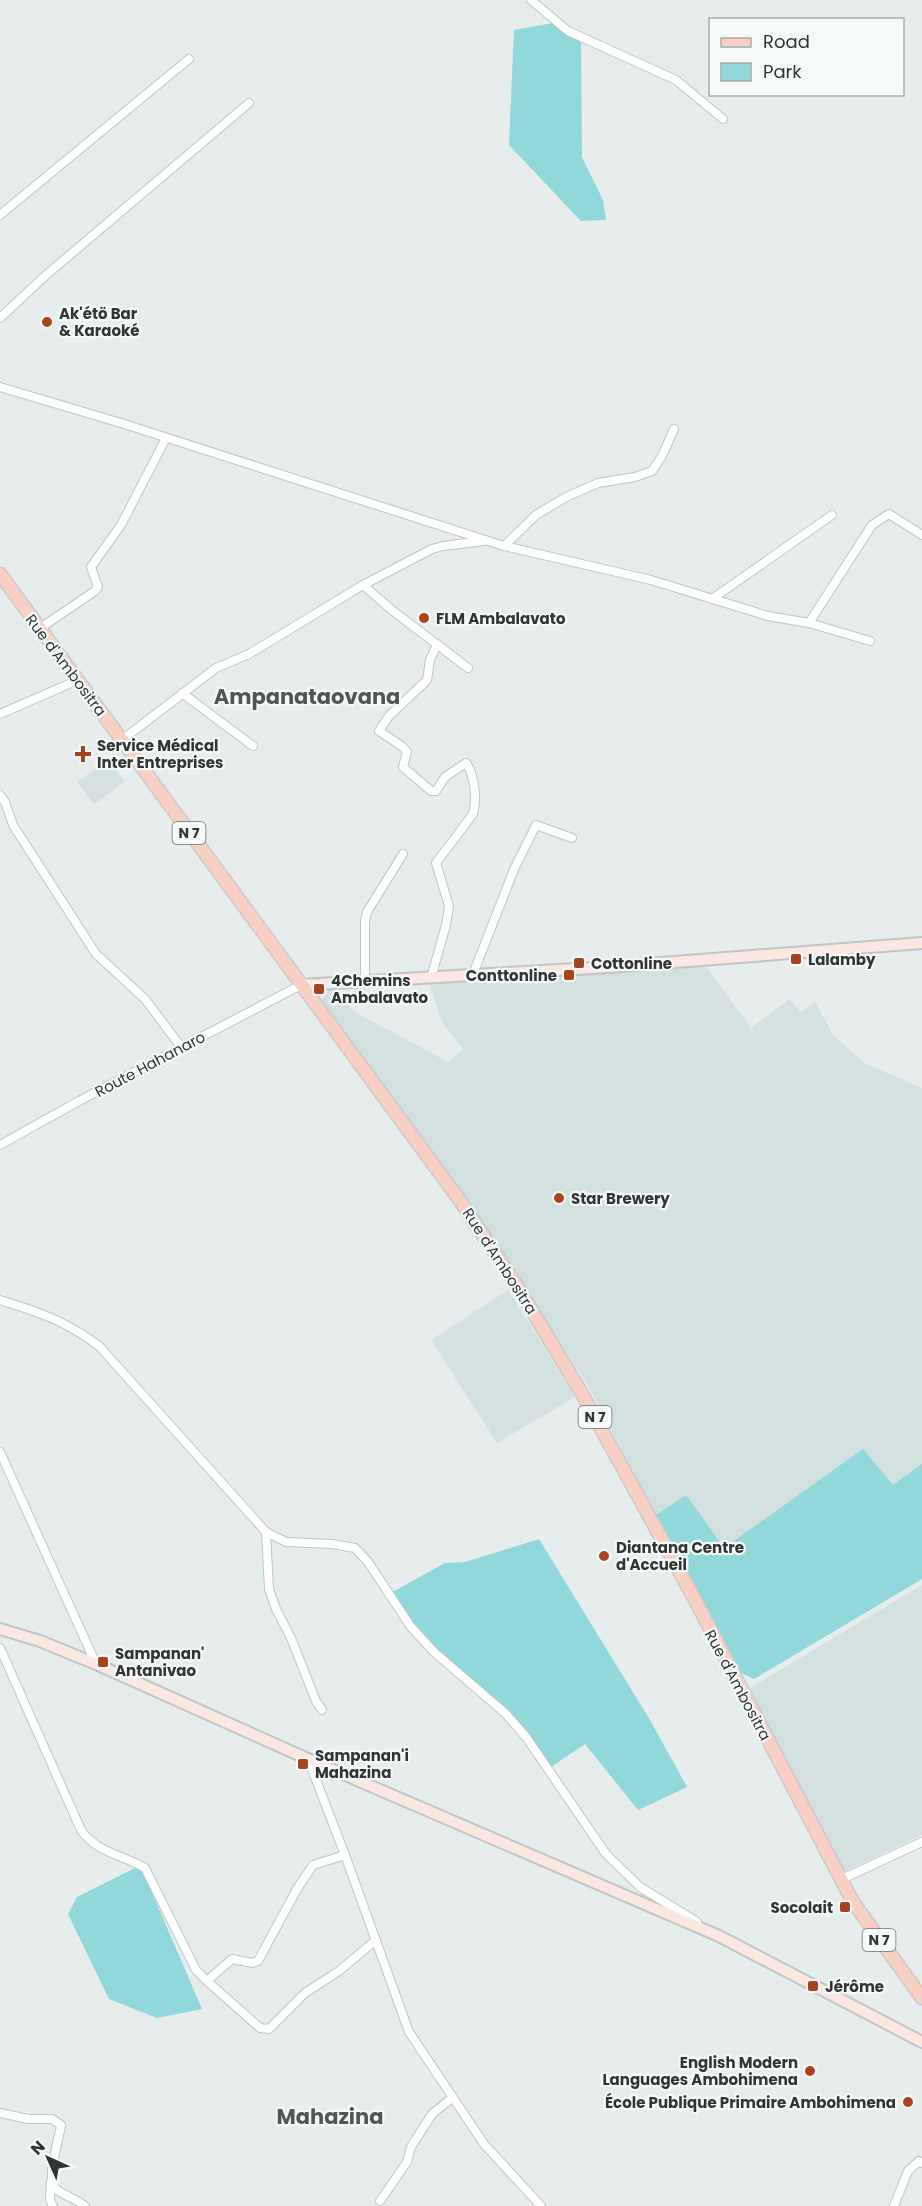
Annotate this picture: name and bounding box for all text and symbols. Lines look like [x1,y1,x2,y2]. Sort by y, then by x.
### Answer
legend [709,18,904,96]
text: Road [763,29,810,54]
text: Park [763,59,802,84]
place label: Ak'étö Bar & Karaoké [59,303,139,341]
marker: Ak'étö Bar & Karaoké [40,315,54,329]
place label: FLM Ambalavato [436,608,566,629]
street label: Rue d'Ambositra [21,610,111,720]
marker: FLM Ambalavato [417,611,431,625]
district label: Ampanataovana [214,682,400,711]
place label: Service Médical Inter Entreprises [97,735,223,773]
marker: Service Médical Inter Entreprises [74,745,92,763]
road number: N 7 [172,822,206,844]
place label: Lalamby [808,949,876,970]
marker: Lalamby [789,952,803,966]
place label: Cottonline [591,953,672,974]
marker: Cottonline [572,956,586,970]
place label: Conttonline [466,965,557,986]
marker: Conttonline [562,968,576,982]
place label: 4Chemins Ambalavato [331,970,429,1008]
marker: 4Chemins Ambalavato [312,982,326,996]
street label: Route Hahanaro [91,1026,209,1102]
place label: Star Brewery [571,1188,670,1209]
marker: Star Brewery [552,1191,566,1205]
street label: Rue d'Ambositra [458,1204,542,1318]
road number: N 7 [578,1406,612,1428]
place label: Diantana Centre d'Accueil [616,1537,744,1575]
marker: Diantana Centre d'Accueil [597,1549,611,1563]
street label: Rue d'Ambositra [700,1626,776,1744]
place label: Sampanan' Antanivao [115,1643,204,1681]
marker: Sampanan' Antanivao [96,1655,110,1669]
place label: Sampanan'i Mahazina [315,1745,409,1783]
marker: Sampanan'i Mahazina [296,1757,310,1771]
place label: Socolait [770,1897,833,1918]
marker: Socolait [838,1900,852,1914]
road number: N 7 [862,1929,896,1951]
place label: Jérôme [825,1976,884,1997]
marker: Jérôme [806,1979,820,1993]
place label: English Modern Languages Ambohimena [602,2052,798,2090]
marker: English Modern Languages Ambohimena [803,2064,817,2078]
place label: École Publique Primaire Ambohimena [605,2092,896,2113]
marker: École Publique Primaire Ambohimena [901,2095,915,2109]
district label: Mahazina [277,2102,383,2131]
north arrow [18,2128,78,2188]
text: N [25,2135,50,2160]

